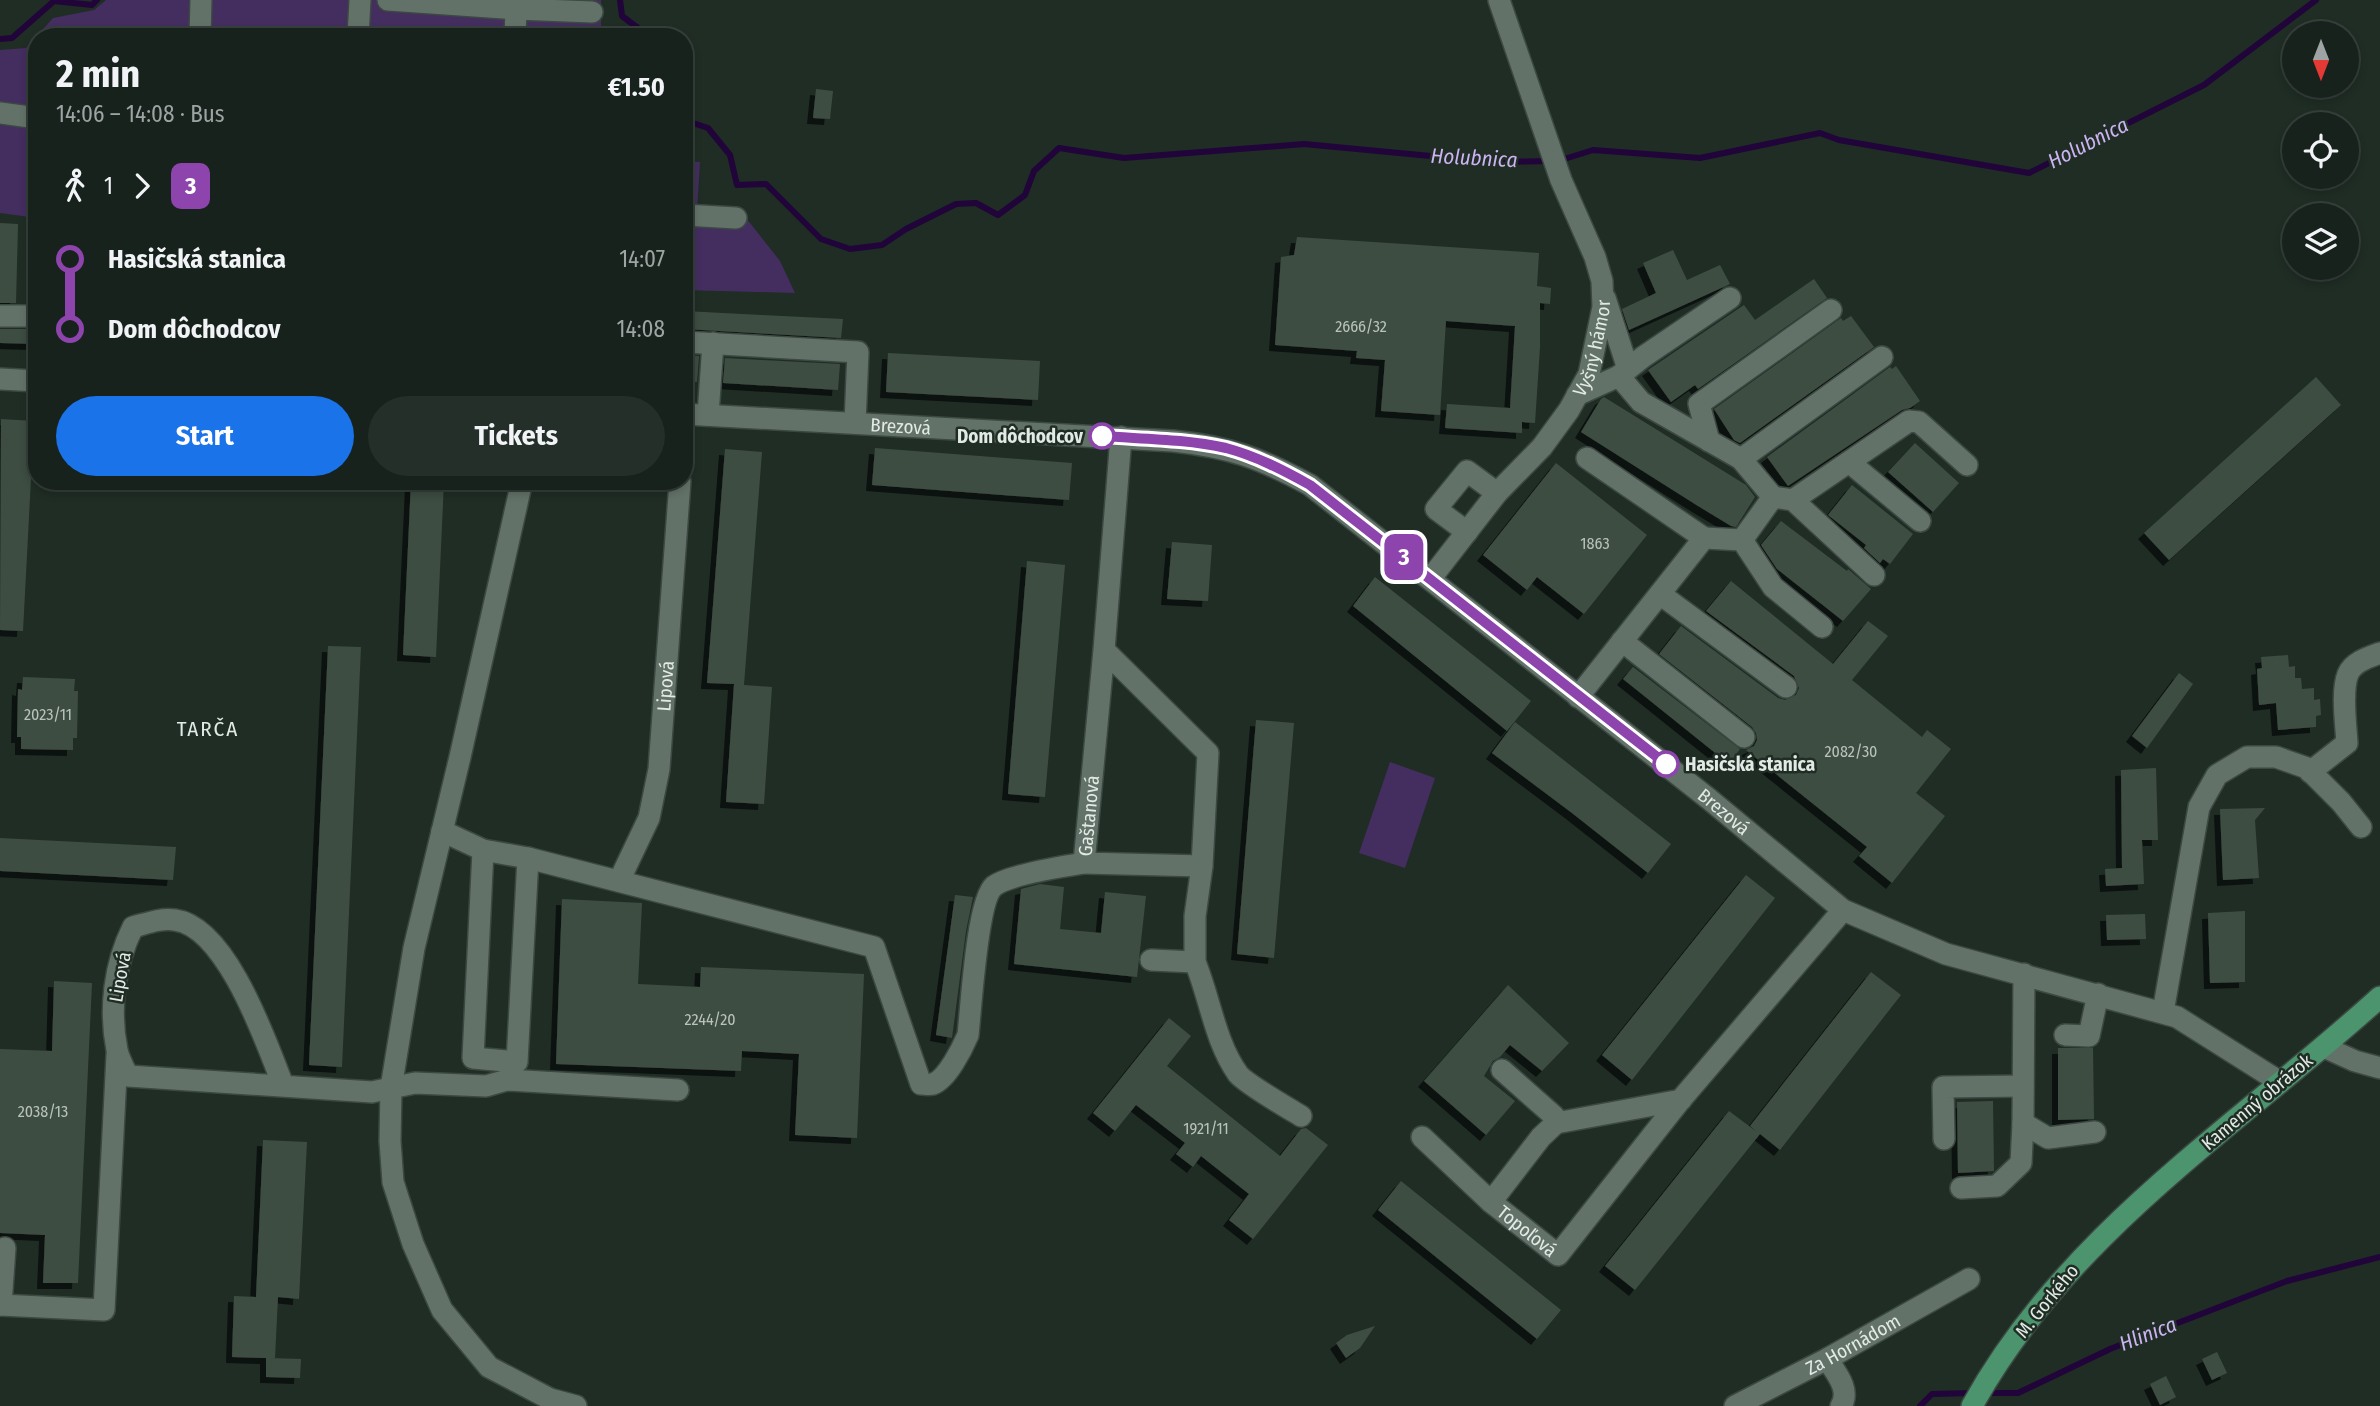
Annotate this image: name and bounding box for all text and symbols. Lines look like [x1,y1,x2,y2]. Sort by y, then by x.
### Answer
north arrow [2282,21,2359,98]
map controls [2282,21,2359,280]
text: 2 min [56,51,140,97]
text: €1.50 [608,72,665,103]
text: 14:06 – 14:08 · Bus [56,100,225,128]
water label: Holubnica [2043,112,2133,174]
button: locate [2282,112,2359,189]
water label: Holubnica [1430,143,1518,173]
icon: walk [56,167,94,205]
icon: forward [123,167,161,205]
text: 1 [104,172,113,200]
text: 3 [185,172,196,200]
button: layers [2282,203,2359,280]
text: Hasičská stanica [108,244,286,275]
text: 14:07 [619,245,665,273]
street label: Vyšný hámor [1567,299,1614,400]
text: Dom dôchodcov [108,314,280,345]
text: 14:08 [617,315,665,343]
house number: 2666/32 [1335,317,1387,336]
button: Start [56,396,354,476]
button: Tickets [368,396,665,476]
street label: Brezová [870,413,932,439]
marker: Dom dôchodcov [1089,423,1115,449]
place label: Dom dôchodcov [957,425,1084,448]
line badge: 3 [1381,534,1427,580]
house number: 1863 [1580,534,1610,553]
text: 3 [1398,543,1410,571]
street label: Lipová [652,660,678,712]
house number: 2023/11 [24,705,72,724]
district label: TARČA [177,716,239,742]
house number: 2082/30 [1825,742,1877,761]
marker: Hasičská stanica [1653,751,1679,777]
place label: Hasičská stanica [1685,753,1815,776]
street label: Gaštanová [1073,774,1104,857]
street label: Brezová [1693,783,1755,840]
street label: Lipová [104,950,136,1004]
house number: 2244/20 [684,1010,736,1029]
street label: Kamenný obrázok [2197,1049,2317,1155]
house number: 2038/13 [18,1102,68,1121]
house number: 1921/11 [1183,1119,1229,1138]
street label: Topoľová [1493,1200,1562,1261]
street label: M. Gorkého [2011,1260,2084,1342]
street label: Za Hornádom [1802,1309,1904,1380]
water label: Hlinica [2116,1311,2180,1357]

